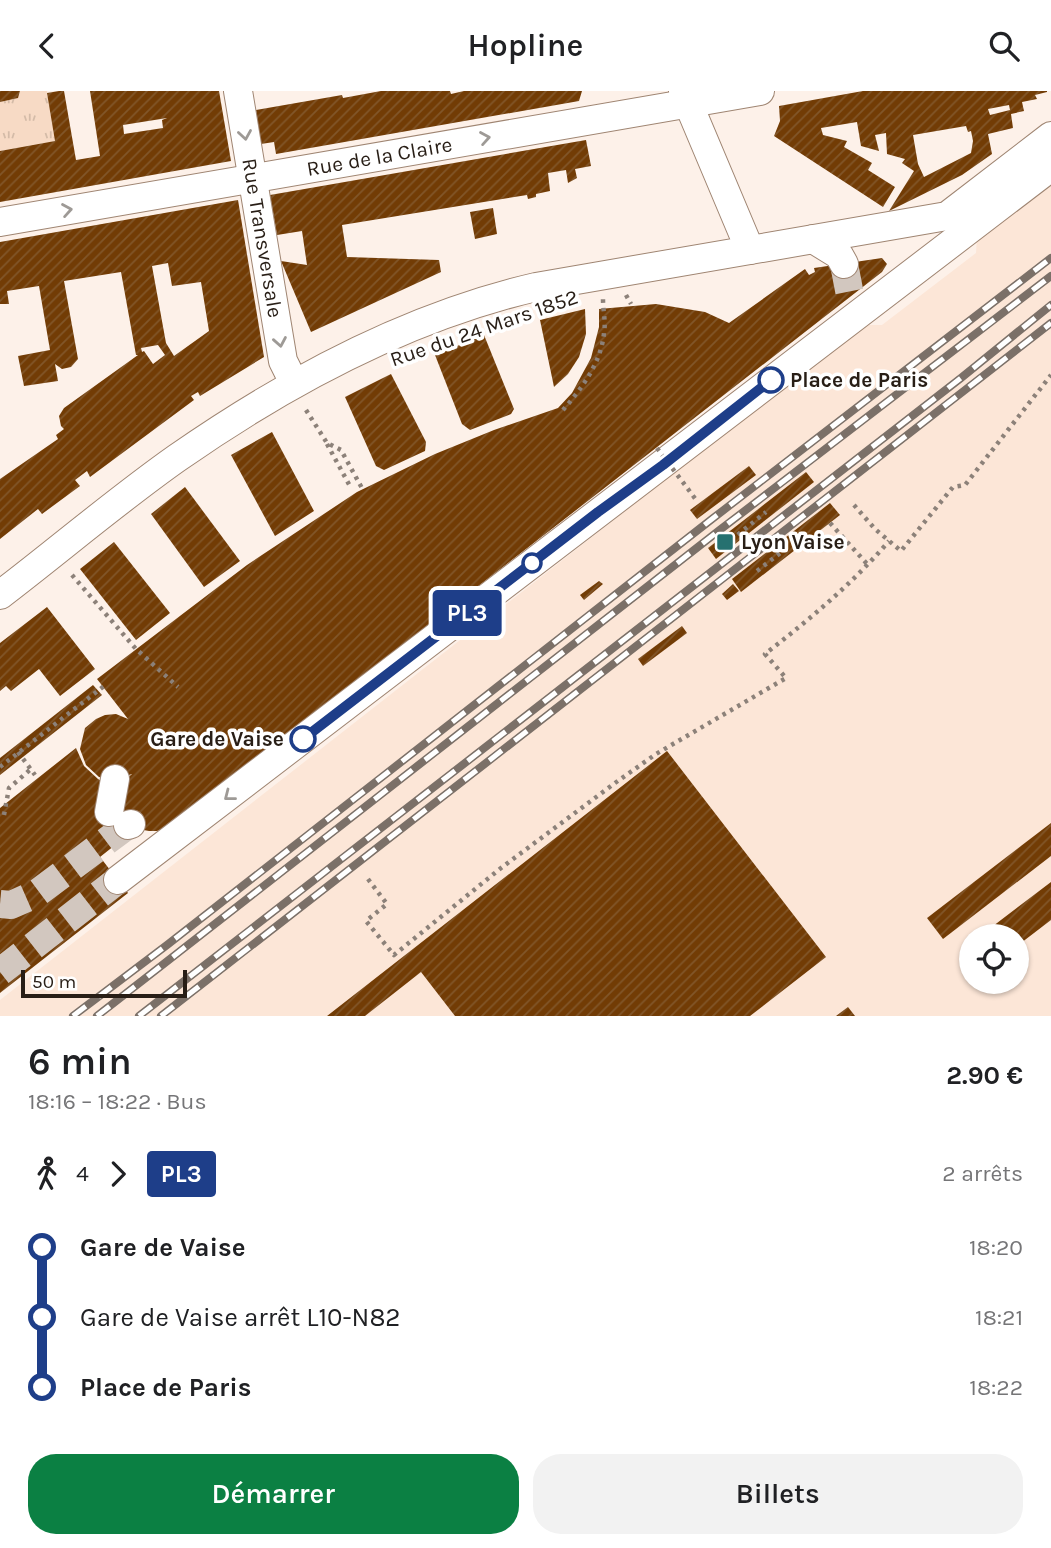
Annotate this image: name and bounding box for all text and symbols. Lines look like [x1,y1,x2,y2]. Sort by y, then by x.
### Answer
icon: back [28,27,66,65]
text: Hopline [468,27,583,64]
icon: search [985,27,1023,65]
one-way arrow [237,129,252,141]
one-way arrow [479,131,491,146]
street label: Rue de la Claire [305,132,454,181]
street label: Rue Transversale [237,156,288,320]
one-way arrow [61,204,73,219]
street label: Rue du 24 Mars 1852 [387,285,581,371]
one-way arrow [272,336,287,348]
marker: Place de Paris [758,367,784,393]
place label: Place de Paris [790,368,928,392]
place label: Lyon Vaise [741,530,845,554]
marker: Lyon Vaise [715,532,735,552]
unlabelled marker [522,553,542,573]
line badge: PL3 [427,590,507,636]
text: PL3 [447,599,487,627]
marker: Gare de Vaise [290,726,316,752]
place label: Gare de Vaise [150,727,284,751]
one-way arrow [224,787,237,800]
map controls [959,924,1029,994]
button: locate [959,924,1029,994]
scale bar [21,967,187,999]
text: 50 m [32,971,76,993]
text: 6 min [28,1039,132,1084]
text: 2.90 € [946,1060,1023,1091]
text: 18:16 – 18:22 · Bus [28,1088,207,1115]
icon: walk [28,1155,66,1193]
icon: forward [99,1155,137,1193]
text: 4 [76,1160,89,1187]
text: PL3 [161,1160,202,1188]
text: 2 arrêts [942,1160,1023,1187]
text: Gare de Vaise [80,1232,246,1263]
text: 18:20 [969,1234,1023,1261]
text: Gare de Vaise arrêt L10-N82 [80,1302,400,1333]
text: 18:21 [975,1304,1023,1331]
text: Place de Paris [80,1372,251,1403]
text: 18:22 [969,1374,1023,1401]
button: Démarrer [28,1454,519,1534]
button: Billets [533,1454,1023,1534]

